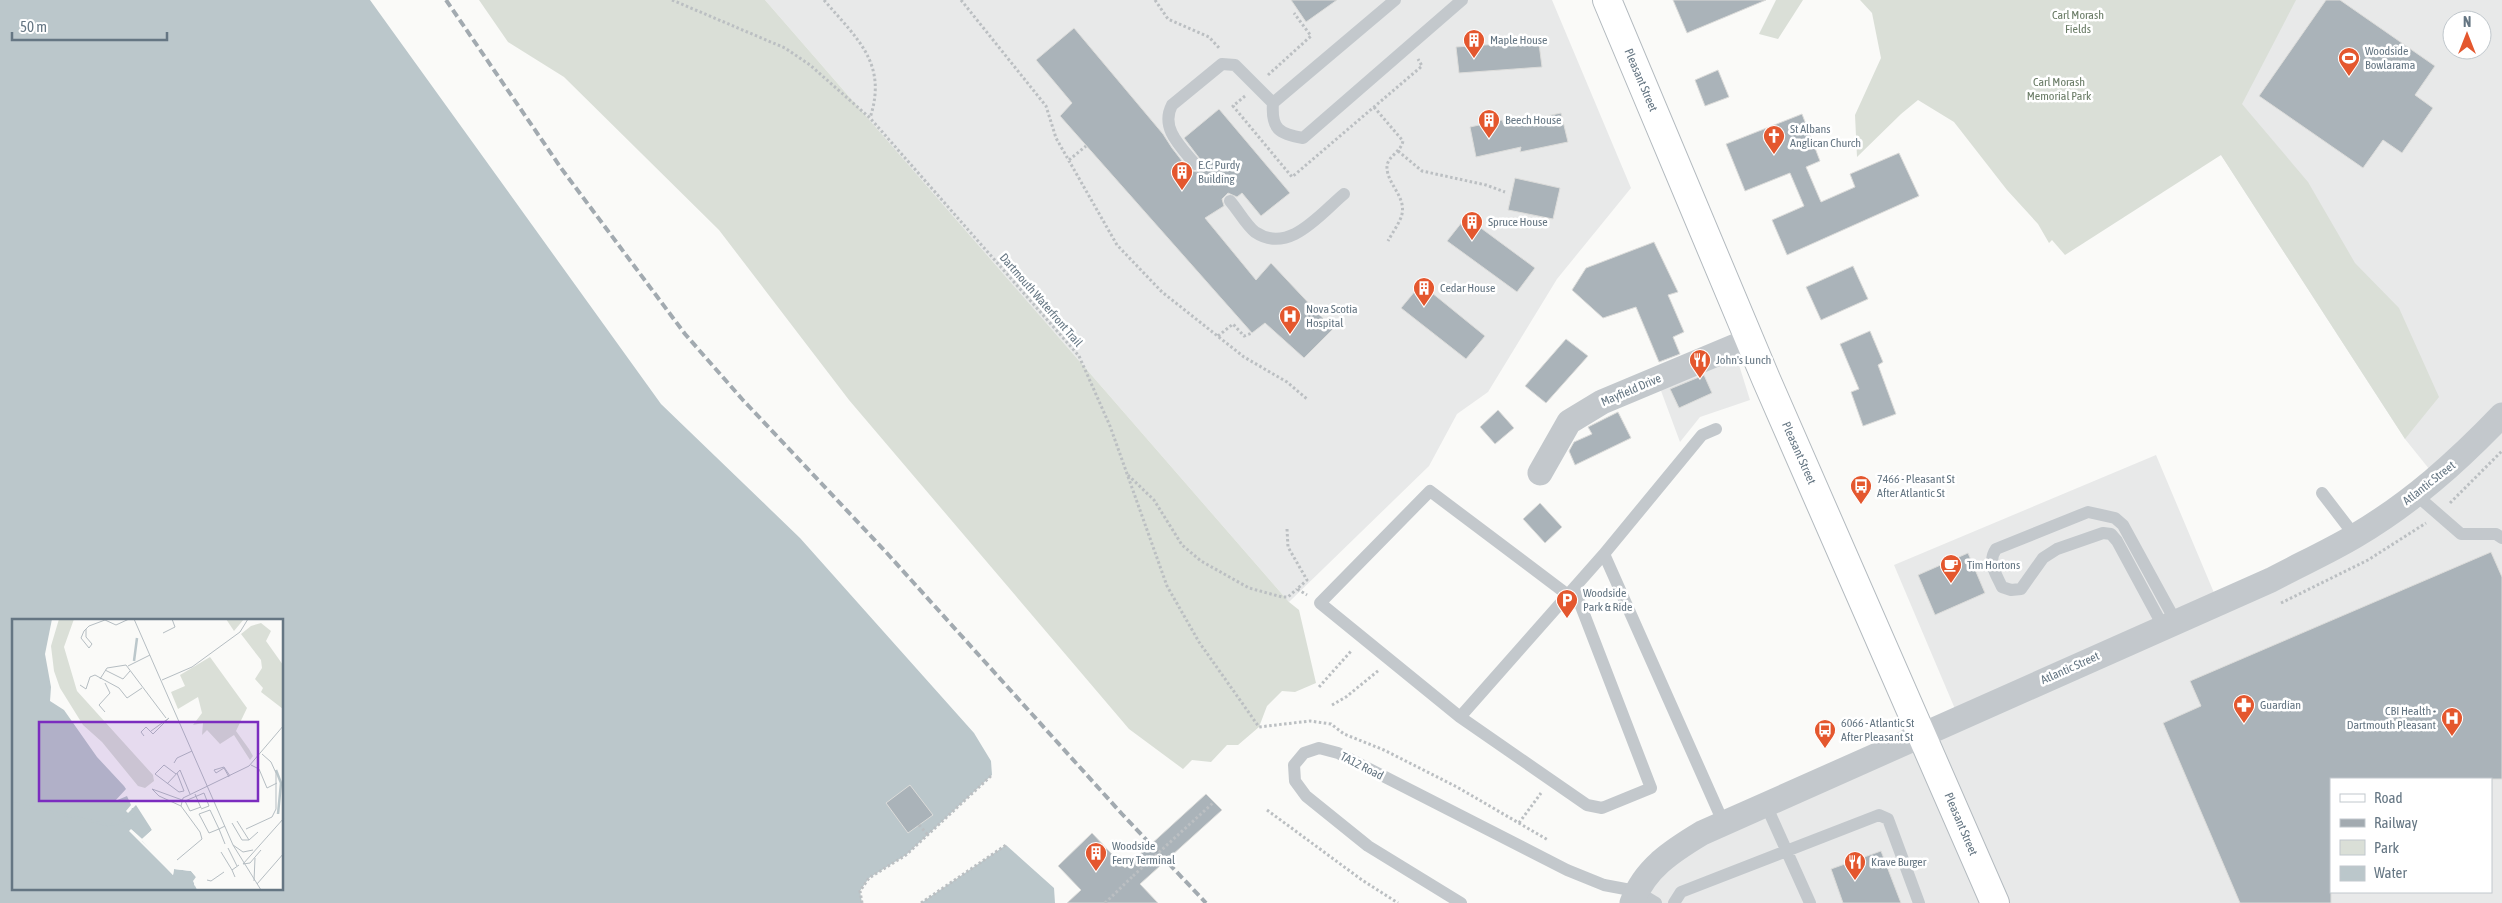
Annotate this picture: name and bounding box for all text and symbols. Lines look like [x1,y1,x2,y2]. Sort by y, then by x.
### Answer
park label: Carl Morash Fields [2052,8,2104,36]
scale bar [12,10,168,42]
north arrow [2442,10,2492,60]
text: N [2463,14,2471,30]
text: 50 m [20,18,47,35]
building icon: Maple House [1462,28,1486,59]
place label: Maple House [1490,33,1548,47]
place label: Woodside Bowlarama [2365,44,2415,72]
street label: Pleasant Street [1621,46,1661,114]
sports icon: Woodside Bowlarama [2337,46,2361,77]
park label: Carl Morash Memorial Park [2027,75,2092,103]
building icon: Beech House [1477,108,1501,139]
place label: Beech House [1505,113,1561,127]
place label: St Albans Anglican Church [1790,122,1861,150]
church icon: St Albans Anglican Church [1762,124,1786,155]
place label: E.C. Purdy Building [1198,158,1240,186]
building icon: E.C. Purdy Building [1170,160,1194,191]
building icon: Spruce House [1460,210,1484,241]
place label: Spruce House [1488,215,1548,229]
street label: Dartmouth Waterfront Trail [997,250,1086,350]
building icon: Cedar House [1412,276,1436,307]
place label: Cedar House [1440,281,1495,295]
place label: Nova Scotia Hospital [1306,302,1358,330]
hospital icon: Nova Scotia Hospital [1278,304,1302,335]
restaurant icon: John's Lunch [1688,348,1712,379]
place label: John's Lunch [1716,353,1771,367]
street label: Mayfield Drive [1599,371,1663,409]
street label: Pleasant Street [1779,420,1819,487]
street label: Atlantic Street [2400,458,2458,508]
place label: 7466 - Pleasant St After Atlantic St [1877,472,1956,500]
bus stop icon: 7466 - Pleasant St After Atlantic St [1849,474,1873,505]
cafe icon: Tim Hortons [1939,553,1963,584]
place label: Tim Hortons [1967,558,2020,572]
place label: Woodside Park & Ride [1583,586,1632,614]
parking icon: Woodside Park & Ride [1555,588,1579,619]
inset map [12,619,284,890]
street label: Atlantic Street [2039,649,2102,687]
pharmacy icon: Guardian [2232,693,2256,724]
place label: Guardian [2260,698,2301,712]
place label: CBI Health - Dartmouth Pleasant [2347,704,2437,732]
hospital icon: CBI Health - Dartmouth Pleasant [2440,706,2464,737]
place label: 6066 - Atlantic St After Pleasant St [1841,716,1915,744]
bus stop icon: 6066 - Atlantic St After Pleasant St [1813,718,1837,749]
street label: TA12 Road [1338,749,1386,783]
legend [2330,778,2492,893]
text: Road [2374,789,2403,806]
street label: Pleasant Street [1941,790,1981,858]
text: Railway [2374,814,2418,831]
place label: Woodside Ferry Terminal [1112,839,1176,867]
text: Park [2374,839,2399,856]
building icon: Woodside Ferry Terminal [1084,841,1108,872]
restaurant icon: Krave Burger [1843,850,1867,881]
place label: Krave Burger [1871,855,1927,869]
text: Water [2374,864,2407,881]

